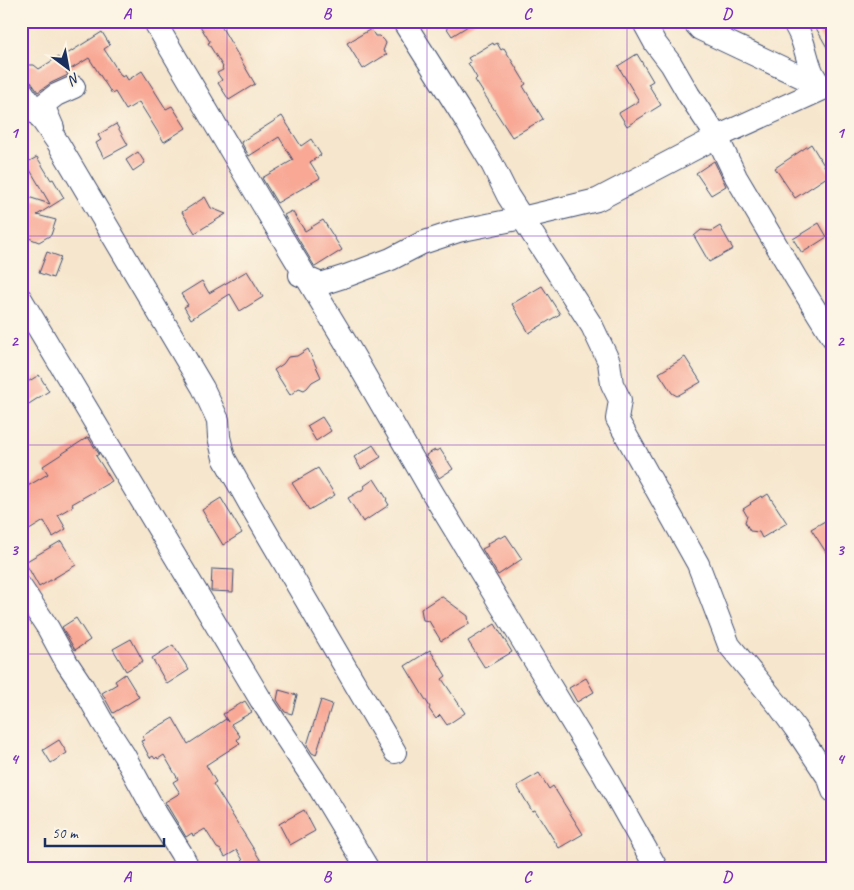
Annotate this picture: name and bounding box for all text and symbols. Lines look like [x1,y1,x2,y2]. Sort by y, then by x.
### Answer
text: A [123,4,133,24]
text: B [323,4,333,24]
text: C [523,4,533,24]
text: D [722,4,733,24]
north arrow [42,42,92,92]
text: N [64,69,83,89]
text: 1 [10,123,19,143]
text: 1 [836,123,845,143]
text: 2 [10,331,19,351]
text: 2 [836,331,845,351]
text: 3 [10,540,19,560]
text: 3 [836,540,845,560]
text: 4 [10,749,19,769]
text: 4 [836,749,845,769]
scale bar [45,815,164,847]
text: 50 m [52,824,79,843]
text: A [123,867,133,887]
text: B [323,867,333,887]
text: C [523,867,533,887]
text: D [722,867,733,887]

